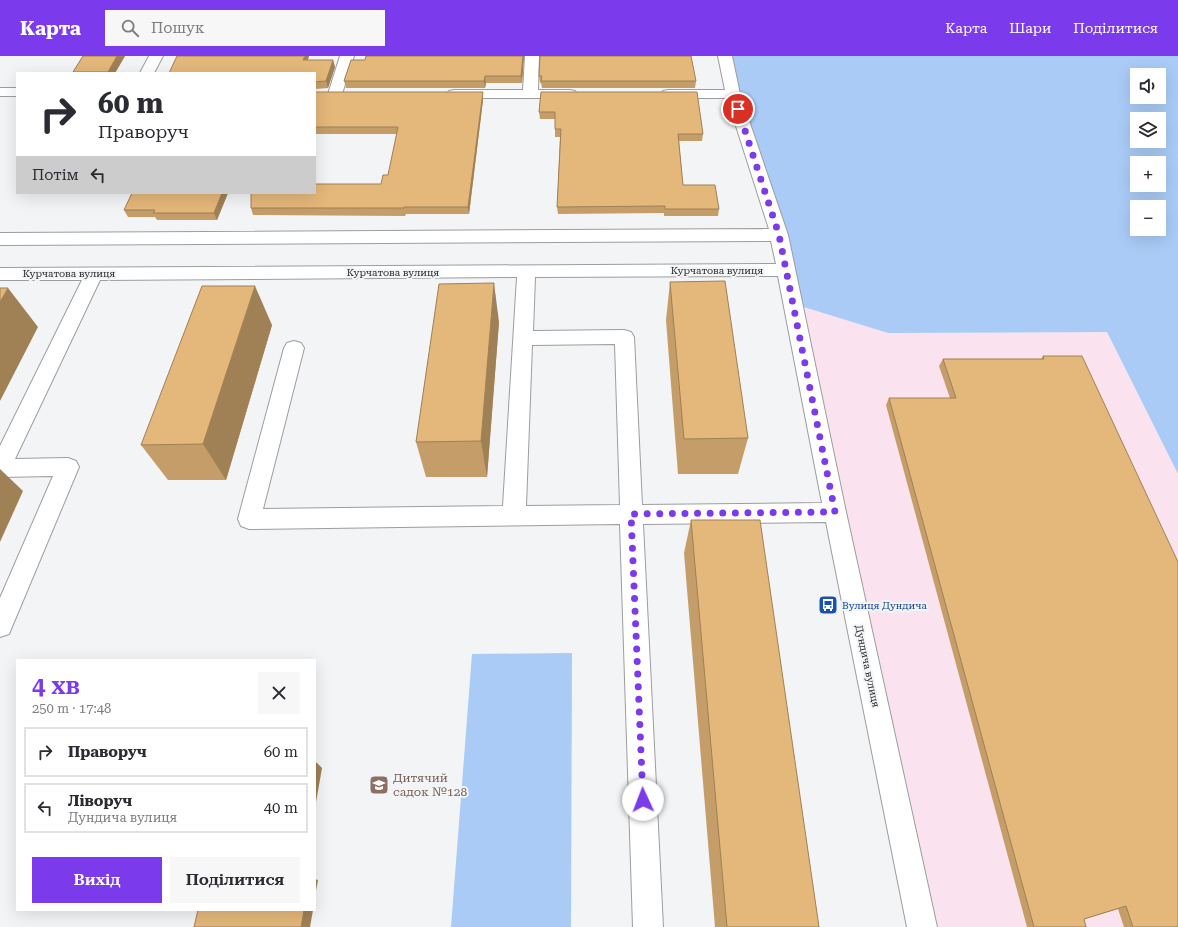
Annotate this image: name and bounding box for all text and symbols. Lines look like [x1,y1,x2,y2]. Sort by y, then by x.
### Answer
search box [105,10,385,46]
text: Карта [20,17,81,40]
icon: search [119,17,141,39]
text: Пошук [151,19,204,37]
text: Карта [945,20,987,36]
text: Шари [1009,20,1051,36]
text: Поділитися [1073,20,1158,36]
map controls [1130,68,1166,236]
button: sound [1130,68,1166,104]
text: 60 m [98,87,163,120]
icon: right [32,88,84,140]
pin [721,92,755,126]
icon: arrive [727,98,749,120]
button: layers [1130,112,1166,148]
text: Праворуч [98,121,189,142]
button: + [1130,156,1166,192]
icon: left [87,164,109,186]
text: Потім [32,166,79,184]
button: − [1130,200,1166,236]
street label: Курчатова вулиця [671,265,763,276]
street label: Курчатова вулиця [347,267,439,278]
street label: Курчатова вулиця [23,268,115,279]
bus stop icon: Вулиця Дундича [817,594,839,616]
place label: Вулиця Дундича [842,600,928,611]
street label: Дундича вулиця [853,624,882,709]
text: 4 хв [32,672,80,700]
button: close [258,672,300,714]
text: 250 m · 17:48 [32,701,111,716]
icon: right [34,741,56,763]
text: Праворуч [68,743,147,761]
text: 60 m [264,743,298,761]
place label: Дитячий садок №128 [393,771,467,799]
school or university icon: Дитячий садок №128 [368,774,390,796]
position arrow [622,779,664,821]
text: Ліворуч [68,792,132,810]
icon: left [34,797,56,819]
text: 40 m [264,799,298,817]
text: Дундича вулиця [68,810,177,825]
button: Вихід [32,857,162,903]
button: Поділитися [170,857,300,903]

